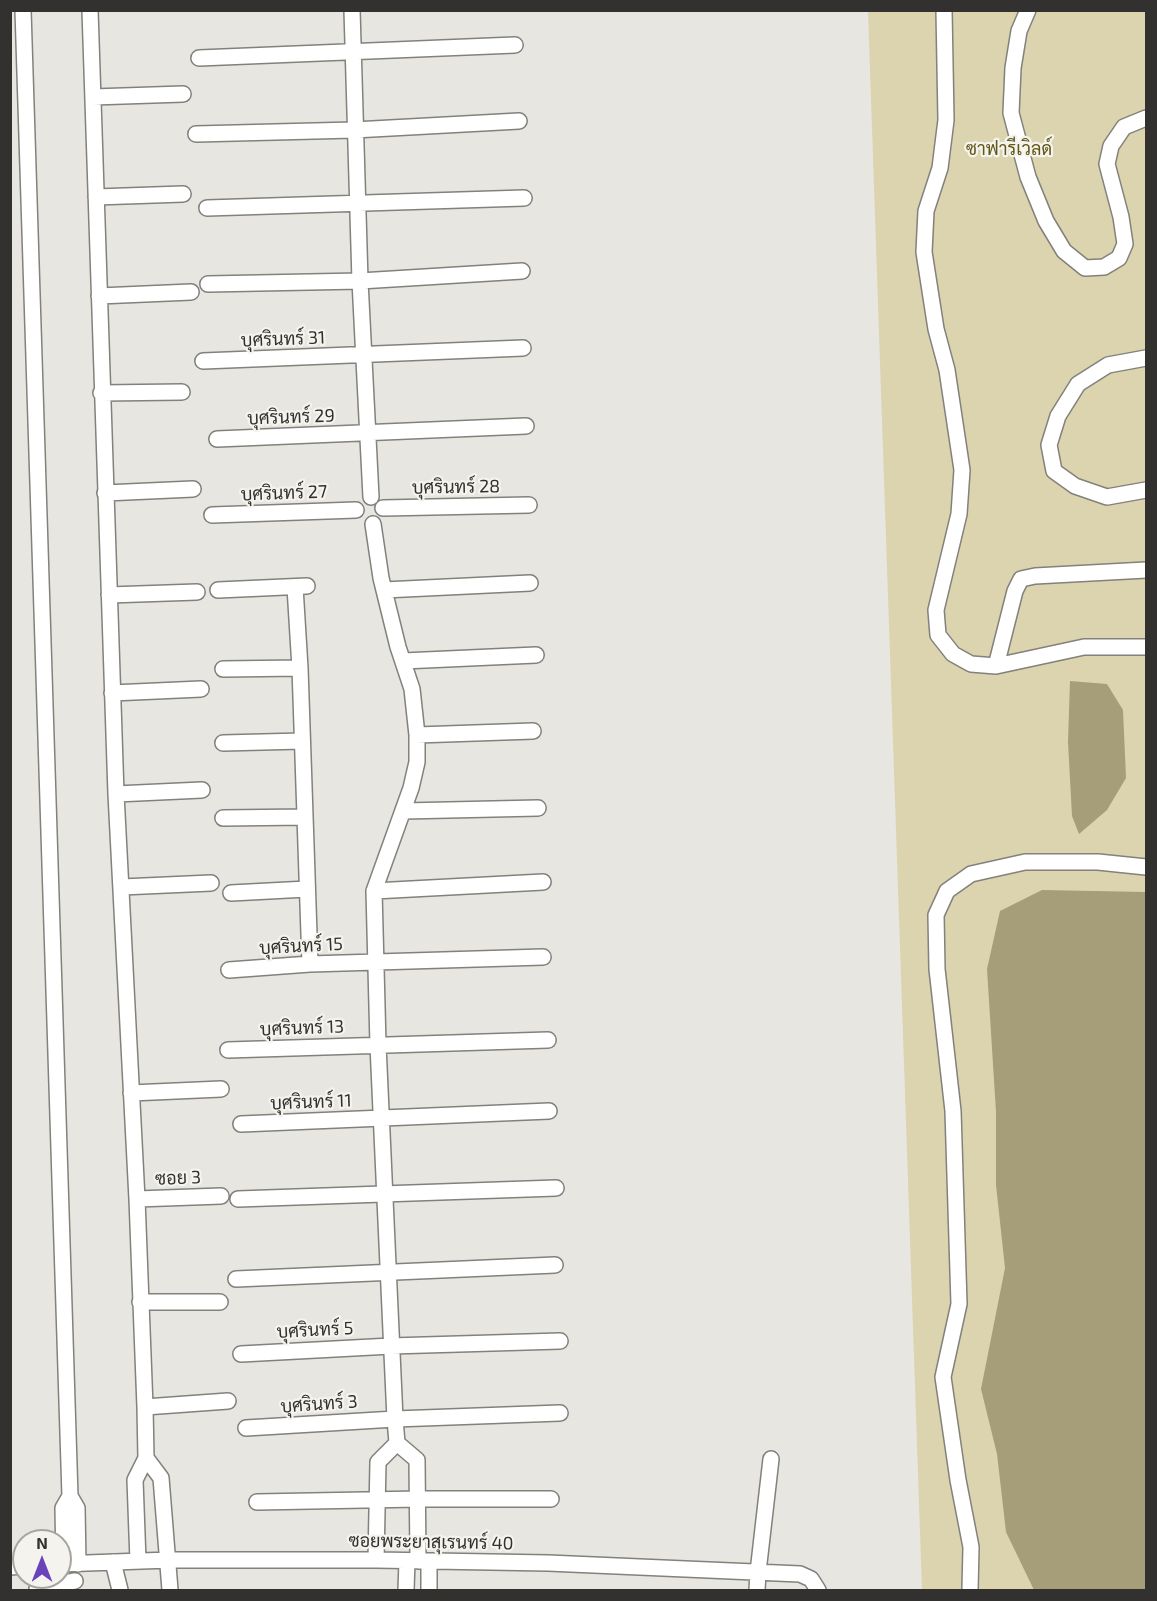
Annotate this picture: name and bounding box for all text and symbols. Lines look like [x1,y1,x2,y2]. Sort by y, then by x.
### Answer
park label: ซาฟารีเวิลด์ [966,138,1052,160]
street label: บุศรินทร์ 31 [240,327,326,351]
street label: บุศรินทร์ 29 [247,405,335,429]
street label: บุศรินทร์ 28 [412,475,500,499]
street label: บุศรินทร์ 27 [240,481,328,505]
street label: บุศรินทร์ 15 [258,933,344,959]
street label: บุศรินทร์ 13 [259,1016,345,1040]
street label: บุศรินทร์ 11 [270,1090,352,1114]
street label: ซอย 3 [155,1166,201,1190]
street label: บุศรินทร์ 5 [276,1317,354,1343]
street label: บุศรินทร์ 3 [280,1391,358,1417]
north arrow [12,1529,72,1589]
street label: ซอยพระยาสุเรนทร์ 40 [348,1530,514,1554]
text: N [36,1533,48,1552]

